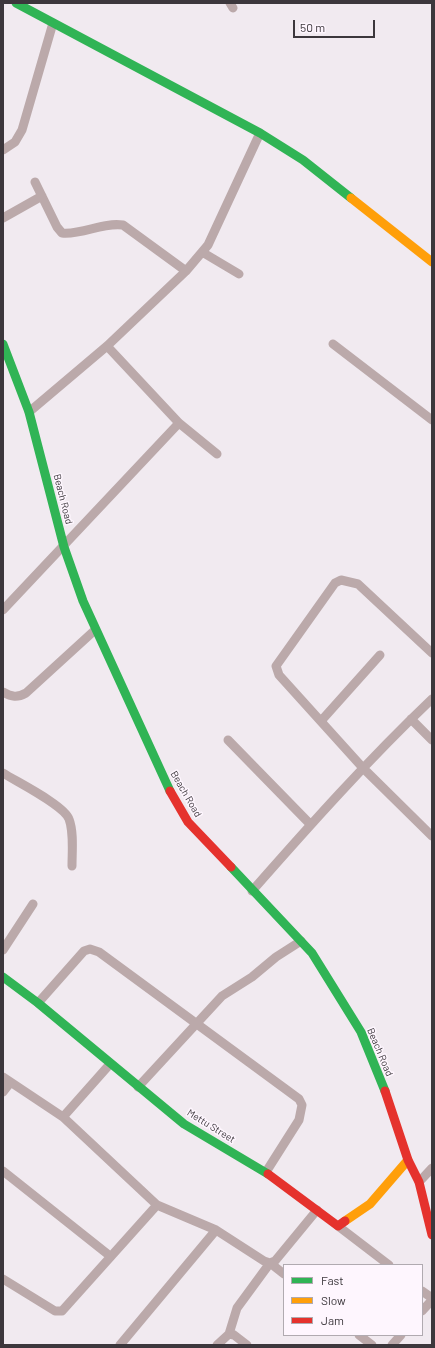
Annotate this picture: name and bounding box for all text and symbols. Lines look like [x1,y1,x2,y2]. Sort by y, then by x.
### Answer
scale bar [295,12,377,38]
text: 50 m [300,20,325,34]
street label: Beach Road [51,473,75,525]
street label: Beach Road [168,769,204,819]
street label: Beach Road [364,1026,396,1078]
street label: Mettu Street [185,1107,237,1145]
legend [283,1264,423,1336]
text: Fast [321,1273,344,1287]
text: Slow [321,1293,346,1307]
text: Jam [321,1313,344,1327]

